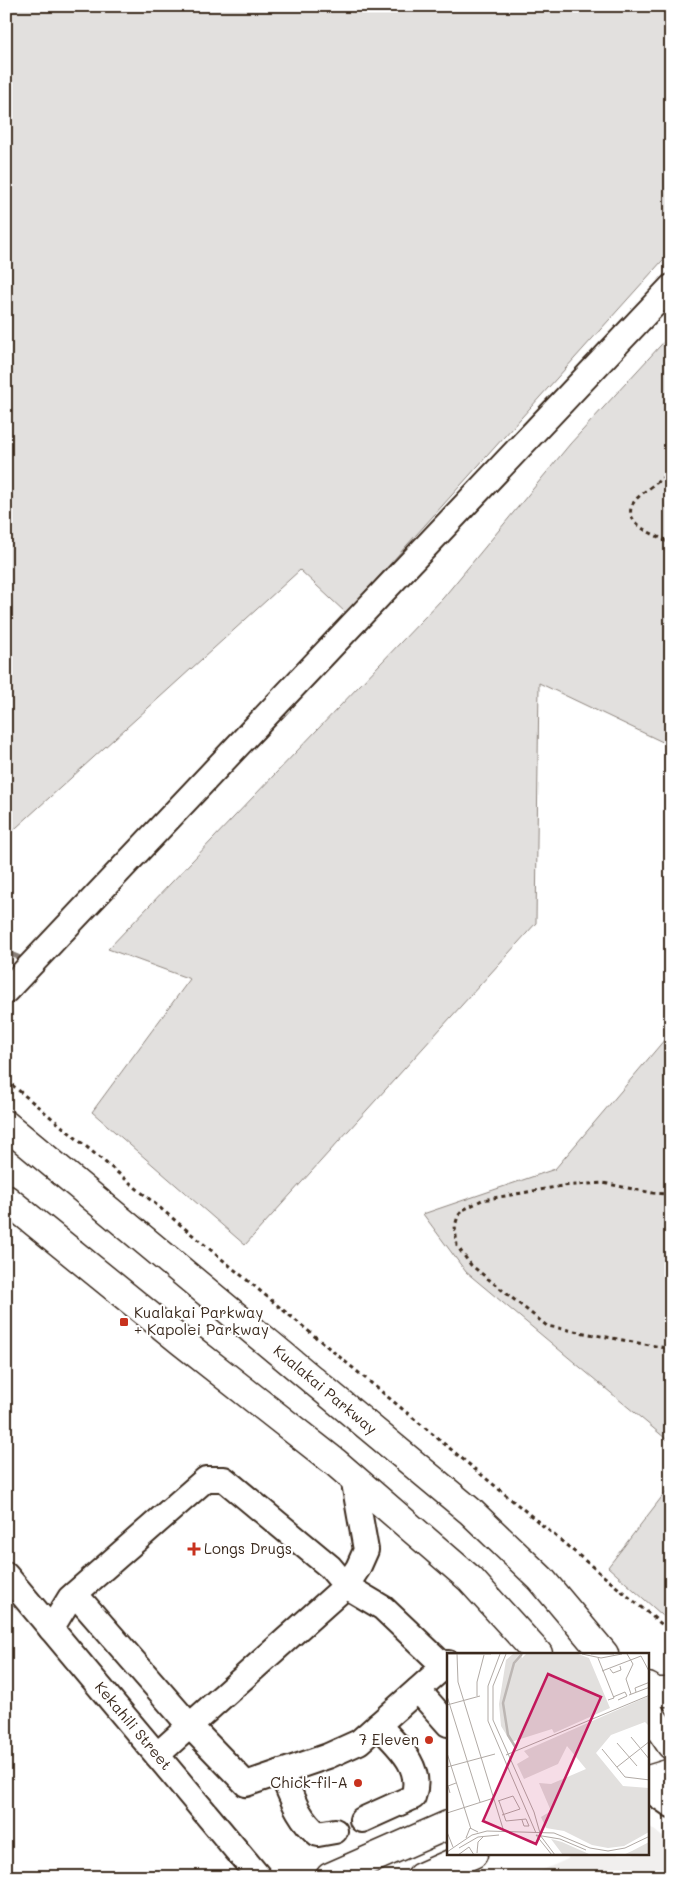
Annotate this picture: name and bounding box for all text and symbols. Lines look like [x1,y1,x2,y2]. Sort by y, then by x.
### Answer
place label: Kualakai Parkway + Kapolei Parkway [134,1302,269,1339]
marker: Kualakai Parkway + Kapolei Parkway [118,1316,130,1328]
street label: Kualakai Parkway [270,1340,382,1439]
place label: Longs Drugs [204,1538,292,1558]
marker: Longs Drugs [188,1543,200,1555]
inset map [447,1653,650,1856]
street label: Kekahili Street [91,1677,177,1774]
place label: 7 Eleven [359,1729,419,1749]
marker: 7 Eleven [423,1734,435,1746]
place label: Chick-fil-A [270,1772,348,1792]
marker: Chick-fil-A [352,1777,364,1789]

